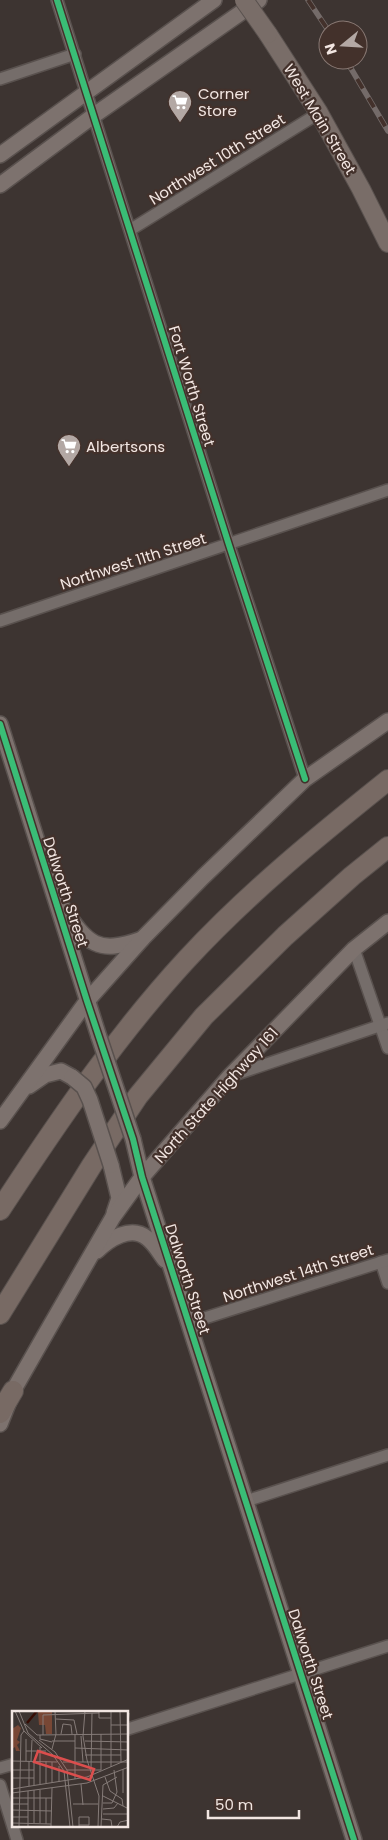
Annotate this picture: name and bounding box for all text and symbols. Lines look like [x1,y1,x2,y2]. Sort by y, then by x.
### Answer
north arrow [318,20,368,70]
text: N [319,41,342,57]
street label: West Main Street [279,60,361,178]
place label: Corner Store [198,83,250,121]
supermarket icon: Corner Store [167,89,193,123]
street label: Northwest 10th Street [145,109,289,209]
street label: Fort Worth Street [164,323,220,449]
supermarket icon: Albertsons [56,433,82,467]
place label: Albertsons [86,436,165,457]
street label: Northwest 11th Street [57,527,209,595]
street label: Dalworth Street [38,834,94,950]
street label: North State Highway 161 [149,1023,283,1167]
street label: Dalworth Street [160,1221,216,1337]
street label: Northwest 14th Street [220,1239,376,1307]
street label: Dalworth Street [283,1606,339,1722]
inset map [12,1711,129,1828]
scale bar [208,1788,299,1820]
text: 50 m [215,1794,253,1815]

